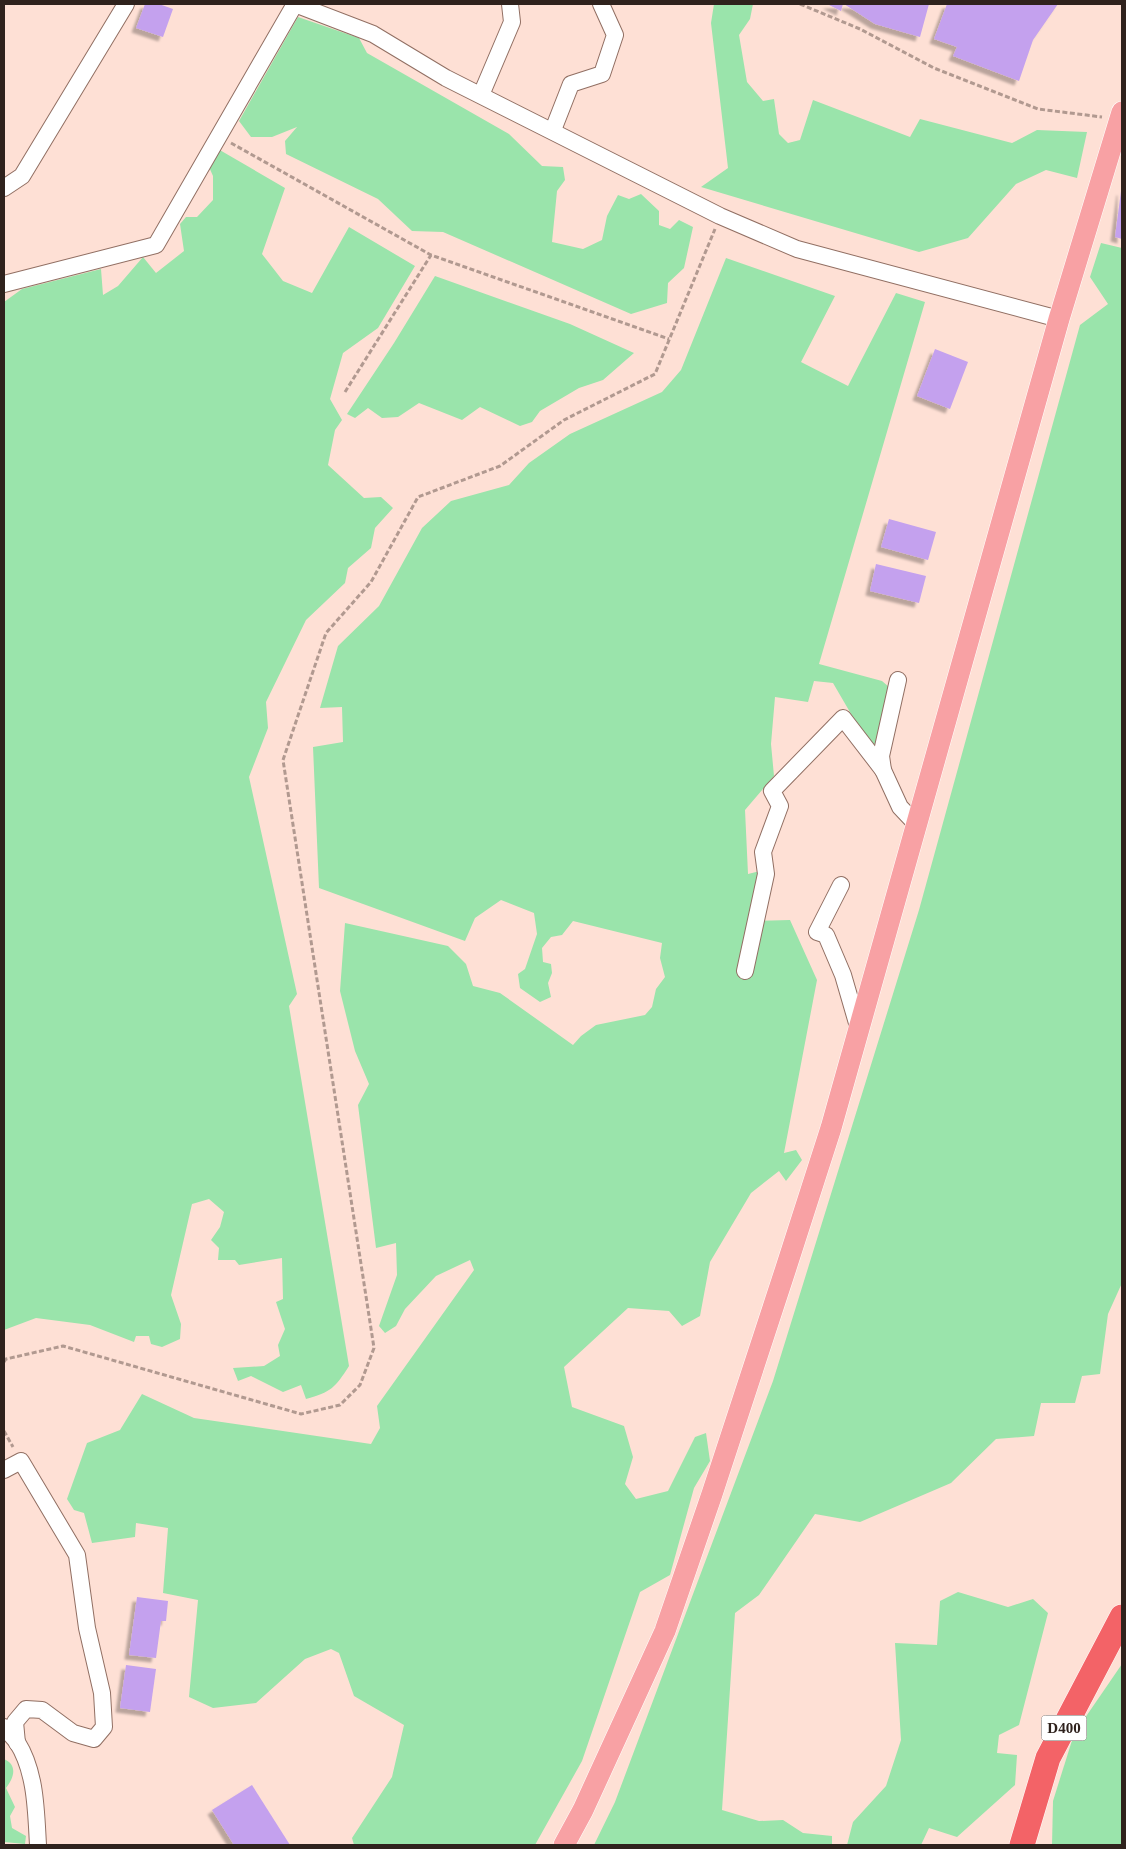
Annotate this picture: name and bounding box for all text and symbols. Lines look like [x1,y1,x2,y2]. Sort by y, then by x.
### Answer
road number: D400 [1042,1716,1086,1740]

